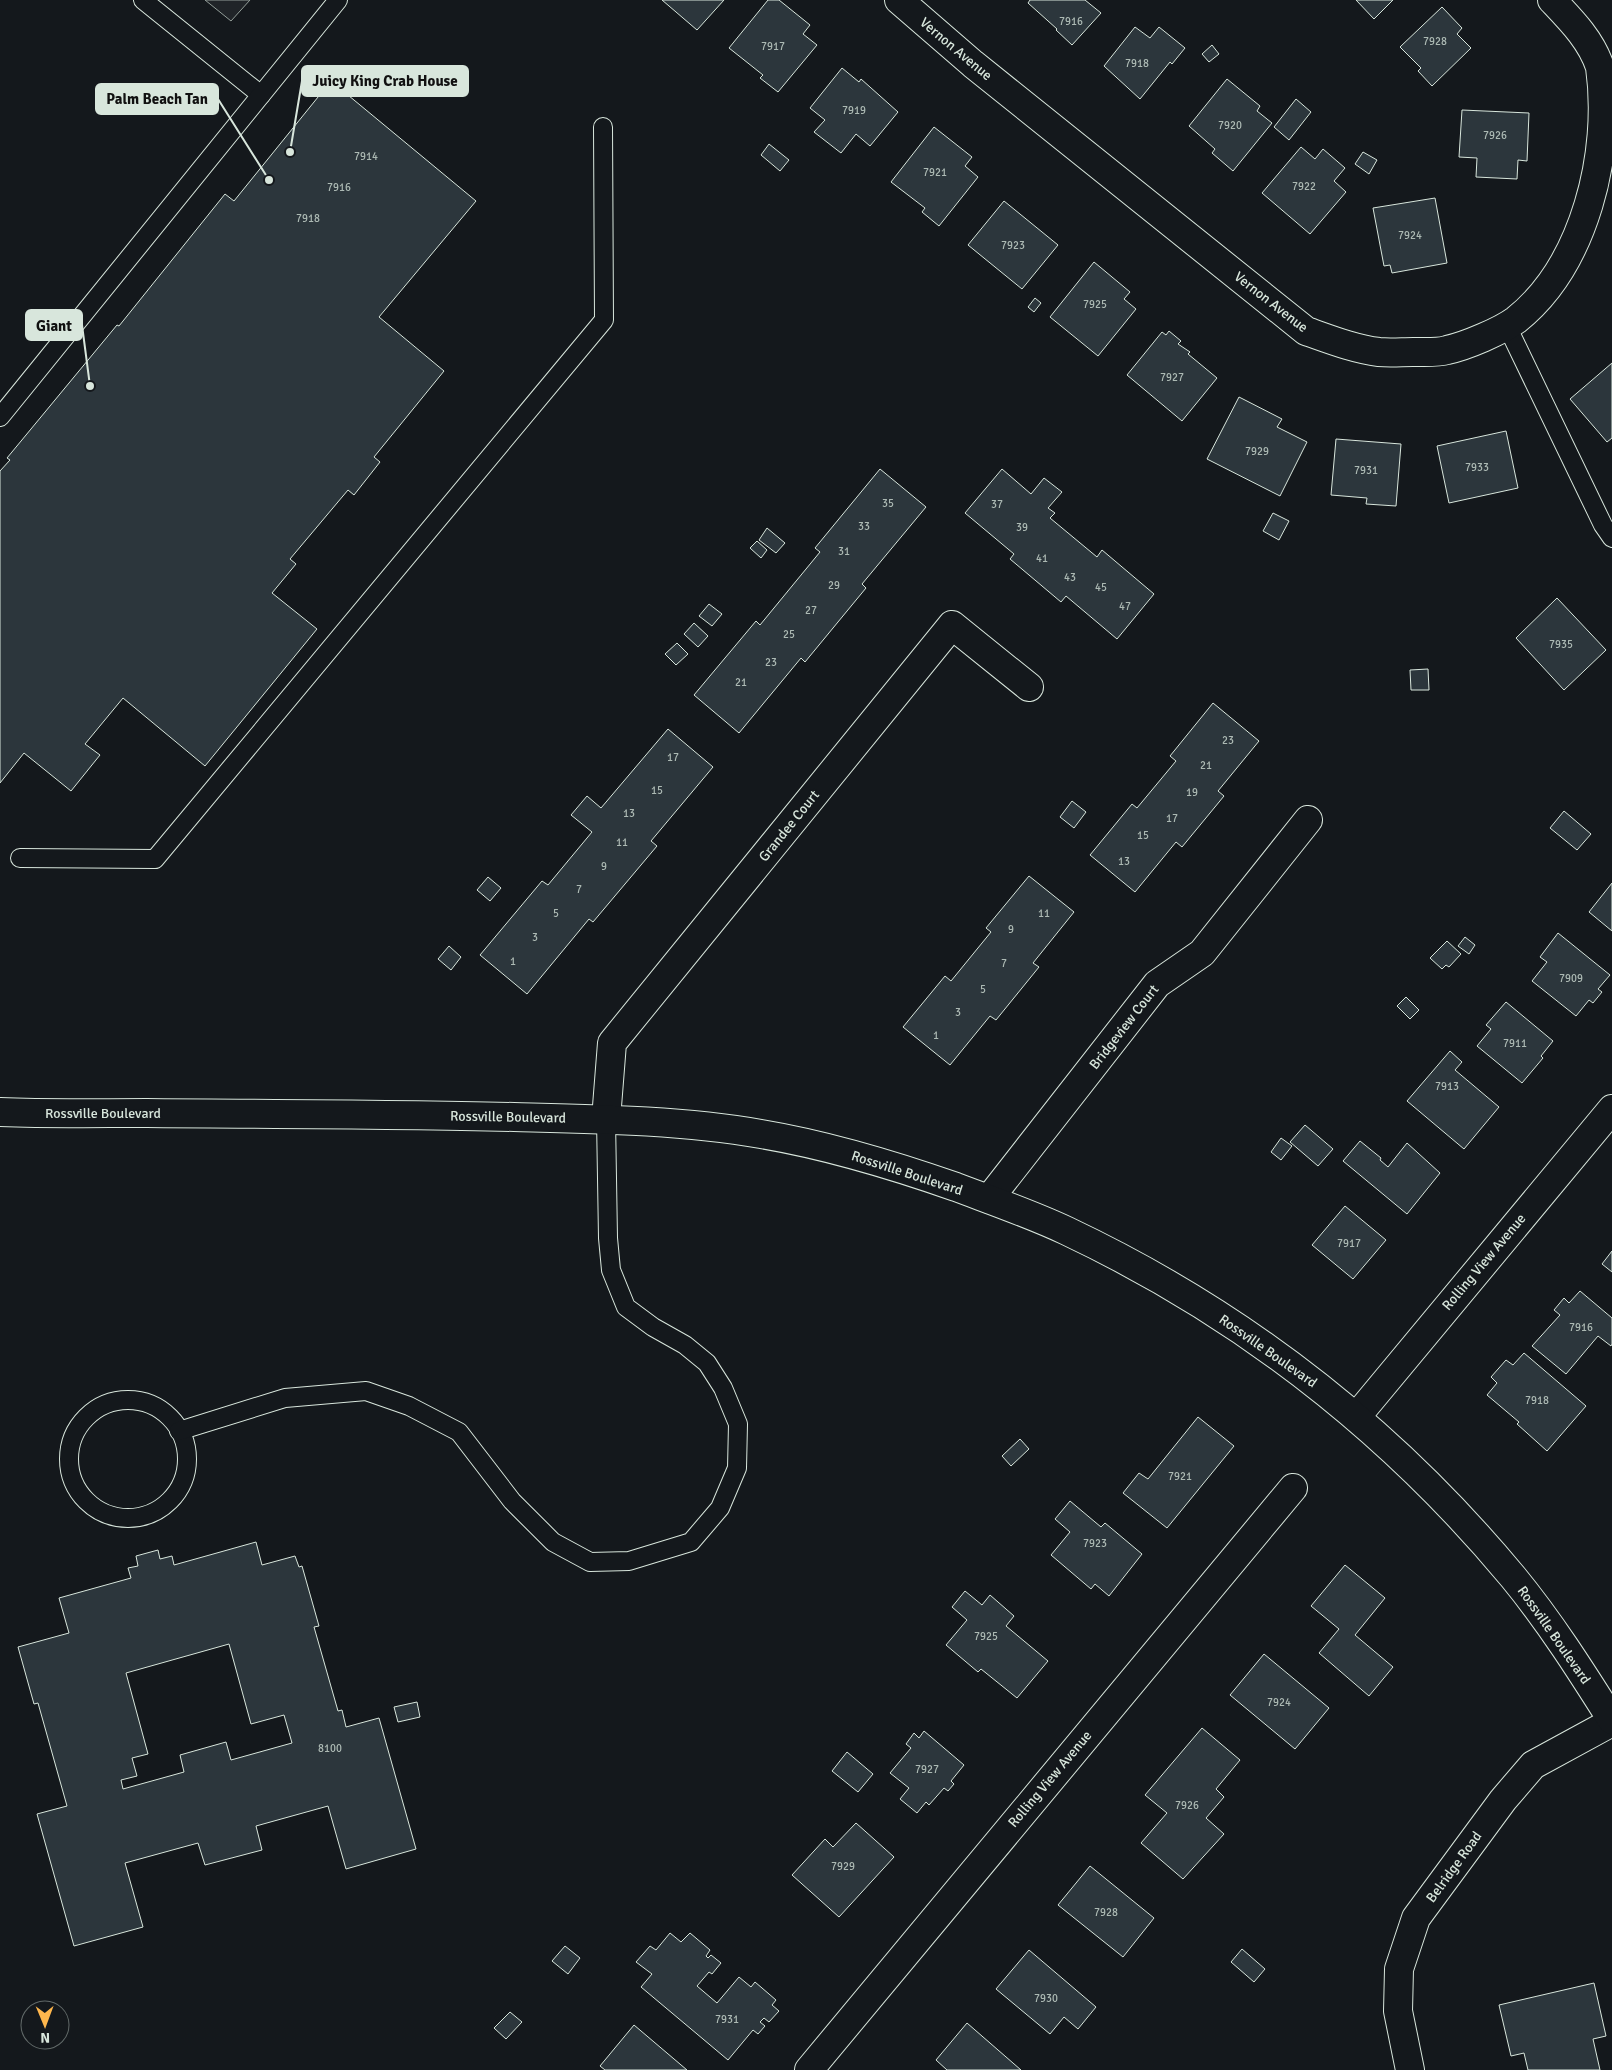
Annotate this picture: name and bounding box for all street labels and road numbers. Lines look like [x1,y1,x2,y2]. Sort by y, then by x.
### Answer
street label: Vernon Avenue [916,14,996,84]
street label: Vernon Avenue [1231,268,1311,336]
street label: Grandee Court [755,787,823,865]
street label: Bridgeview Court [1086,981,1162,1073]
street label: Rossville Boulevard [45,1105,161,1122]
street label: Rossville Boulevard [450,1107,566,1127]
street label: Rossville Boulevard [849,1147,965,1199]
street label: Rolling View Avenue [1439,1210,1529,1314]
street label: Rossville Boulevard [1216,1311,1320,1391]
street label: Rossville Boulevard [1514,1583,1594,1687]
street label: Rolling View Avenue [1005,1727,1095,1831]
street label: Belridge Road [1423,1828,1485,1906]

